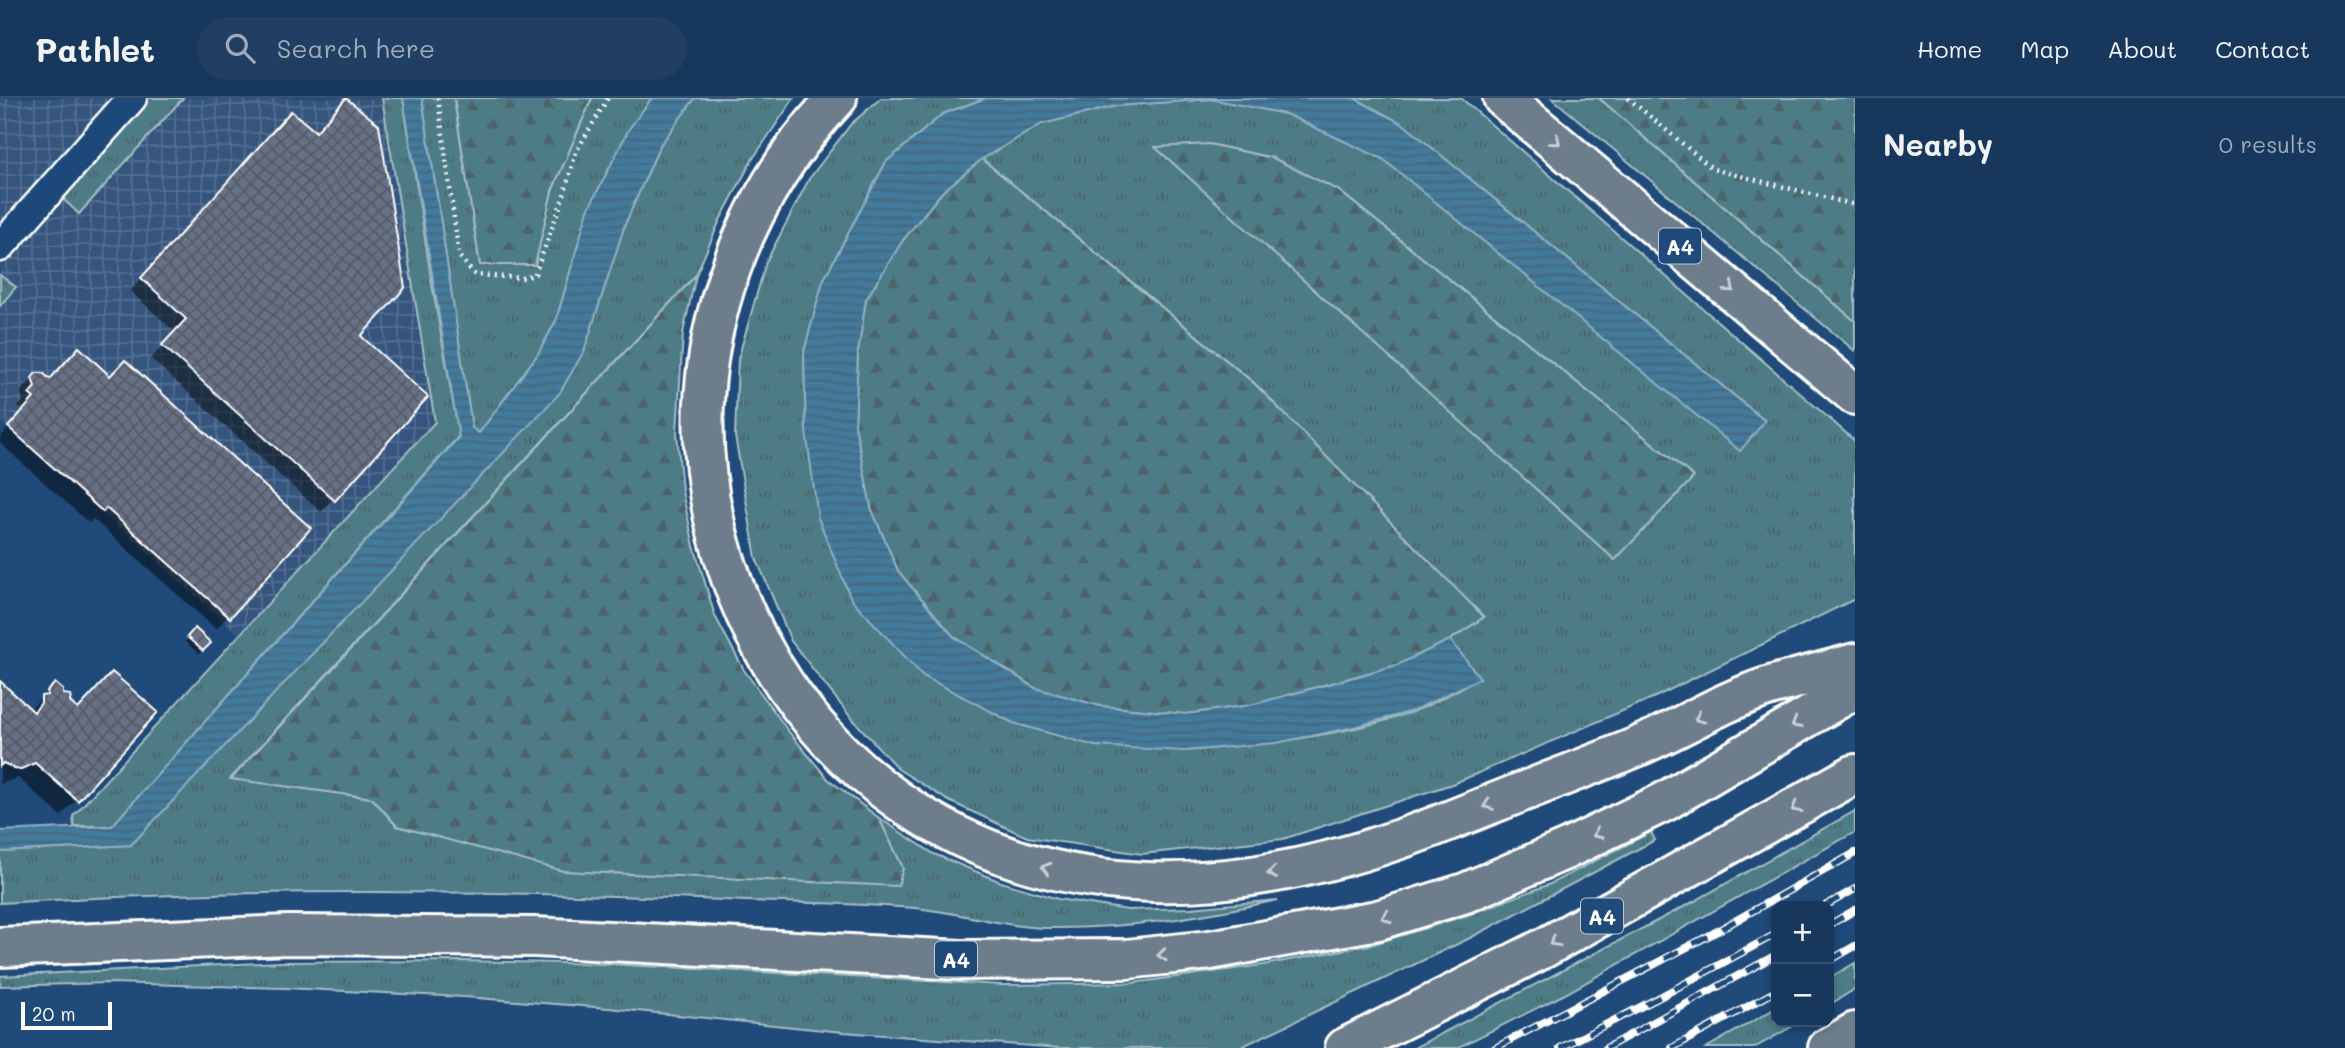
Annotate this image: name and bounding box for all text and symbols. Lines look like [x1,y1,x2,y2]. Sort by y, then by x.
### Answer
search box [197,17,687,80]
text: Pathlet [35,27,155,70]
icon: search [221,29,259,67]
text: Search here [277,31,435,65]
text: Home [1917,33,1982,64]
text: Map [2020,33,2069,64]
text: About [2107,33,2177,64]
text: Contact [2215,33,2310,64]
text: Nearby [1883,124,1993,164]
text: 0 results [2219,129,2317,159]
one-way arrow [1548,133,1561,145]
road number: A4 [1659,228,1701,264]
one-way arrow [1721,280,1734,292]
one-way arrow [1694,710,1706,724]
one-way arrow [1791,716,1804,729]
one-way arrow [1483,796,1495,810]
one-way arrow [1790,800,1803,813]
one-way arrow [1592,826,1604,840]
one-way arrow [1041,862,1053,877]
one-way arrow [1266,865,1278,880]
road number: A4 [1581,898,1623,934]
map controls [1771,901,1834,1027]
button: + [1771,901,1834,964]
one-way arrow [1380,909,1392,923]
one-way arrow [1549,934,1561,947]
road number: A4 [935,942,977,976]
one-way arrow [1156,947,1167,962]
button: − [1771,964,1834,1027]
scale bar [21,999,112,1031]
text: 20 m [32,1001,76,1026]

